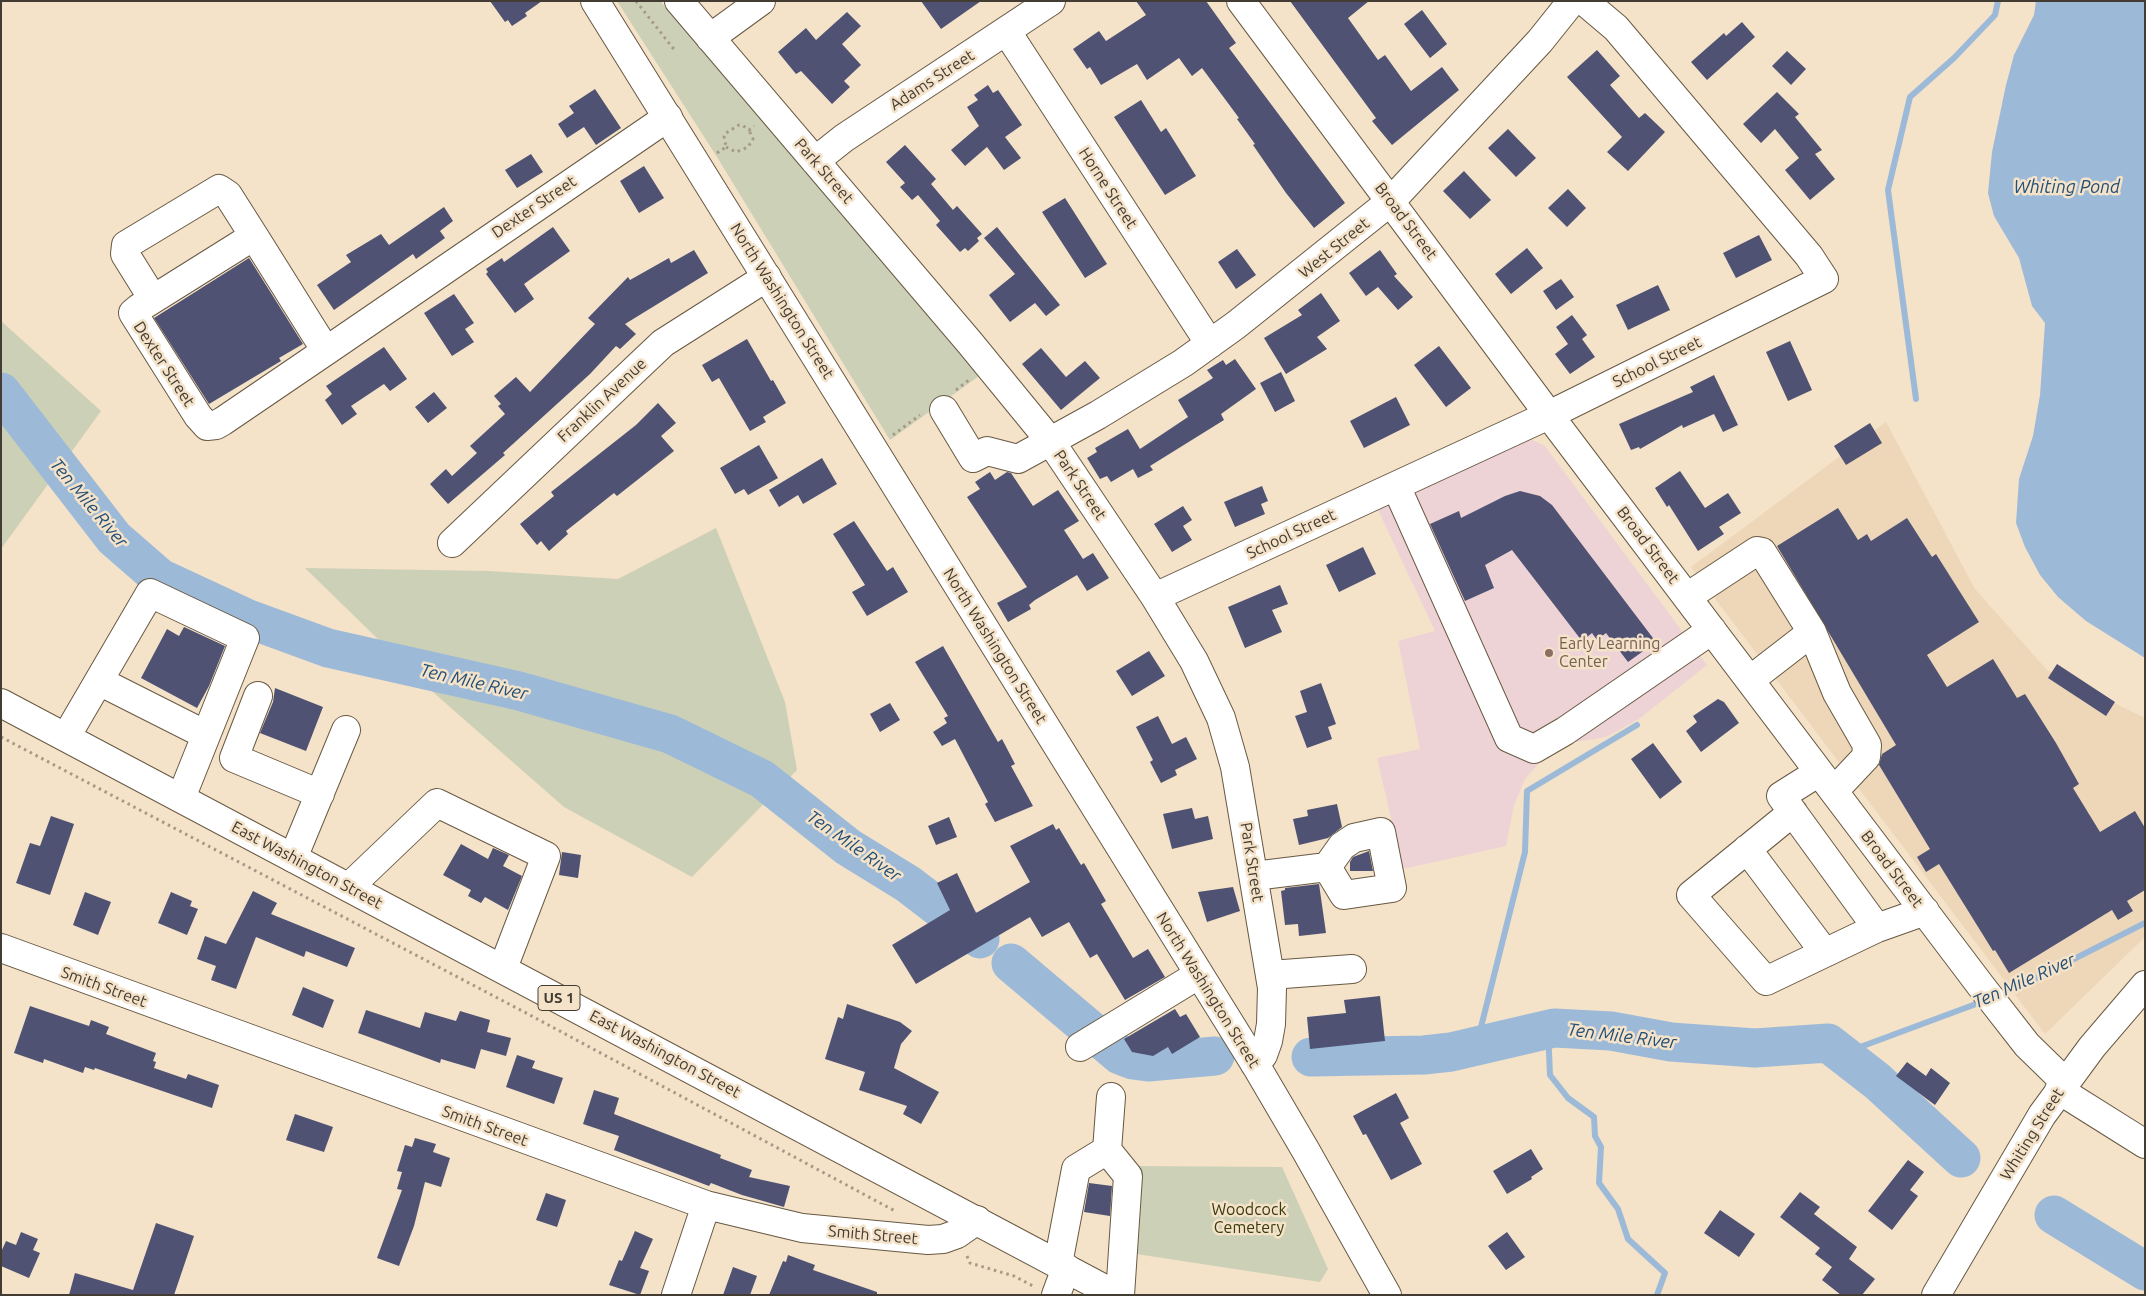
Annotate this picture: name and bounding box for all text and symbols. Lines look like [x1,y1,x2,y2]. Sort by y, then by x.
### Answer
street label: Adams Street [886,46,978,114]
street label: Park Street [790,134,858,208]
street label: Horne Street [1075,144,1141,232]
street label: Dexter Street [488,172,580,242]
water label: Whiting Pond [2014,176,2120,198]
street label: Broad Street [1371,179,1441,263]
street label: West Street [1295,214,1373,282]
street label: North Washington Street [726,220,838,382]
street label: Dexter Street [129,318,199,410]
street label: School Street [1610,332,1704,392]
street label: Franklin Avenue [554,354,650,446]
street label: Park Street [1050,446,1110,524]
water label: Ten Mile River [45,454,133,552]
street label: Broad Street [1613,503,1683,587]
street label: School Street [1243,505,1339,563]
street label: North Washington Street [939,565,1051,727]
place label: Early Learning Center [1559,634,1660,672]
marker: Early Learning Center [1543,647,1555,659]
water label: Ten Mile River [418,659,530,705]
water label: Ten Mile River [803,806,905,886]
street label: East Washington Street [228,817,386,913]
street label: Park Street [1236,821,1268,903]
street label: Broad Street [1857,827,1927,911]
street label: North Washington Street [1152,909,1264,1071]
water label: Ten Mile River [1969,949,2079,1013]
street label: Smith Street [59,963,149,1011]
road number: US 1 [538,986,580,1010]
street label: East Washington Street [586,1006,744,1102]
water label: Ten Mile River [1566,1019,1678,1053]
street label: Whiting Street [1996,1085,2068,1183]
street label: Smith Street [440,1102,530,1150]
park label: Woodcock Cemetery [1212,1200,1286,1238]
street label: Smith Street [827,1222,919,1248]

